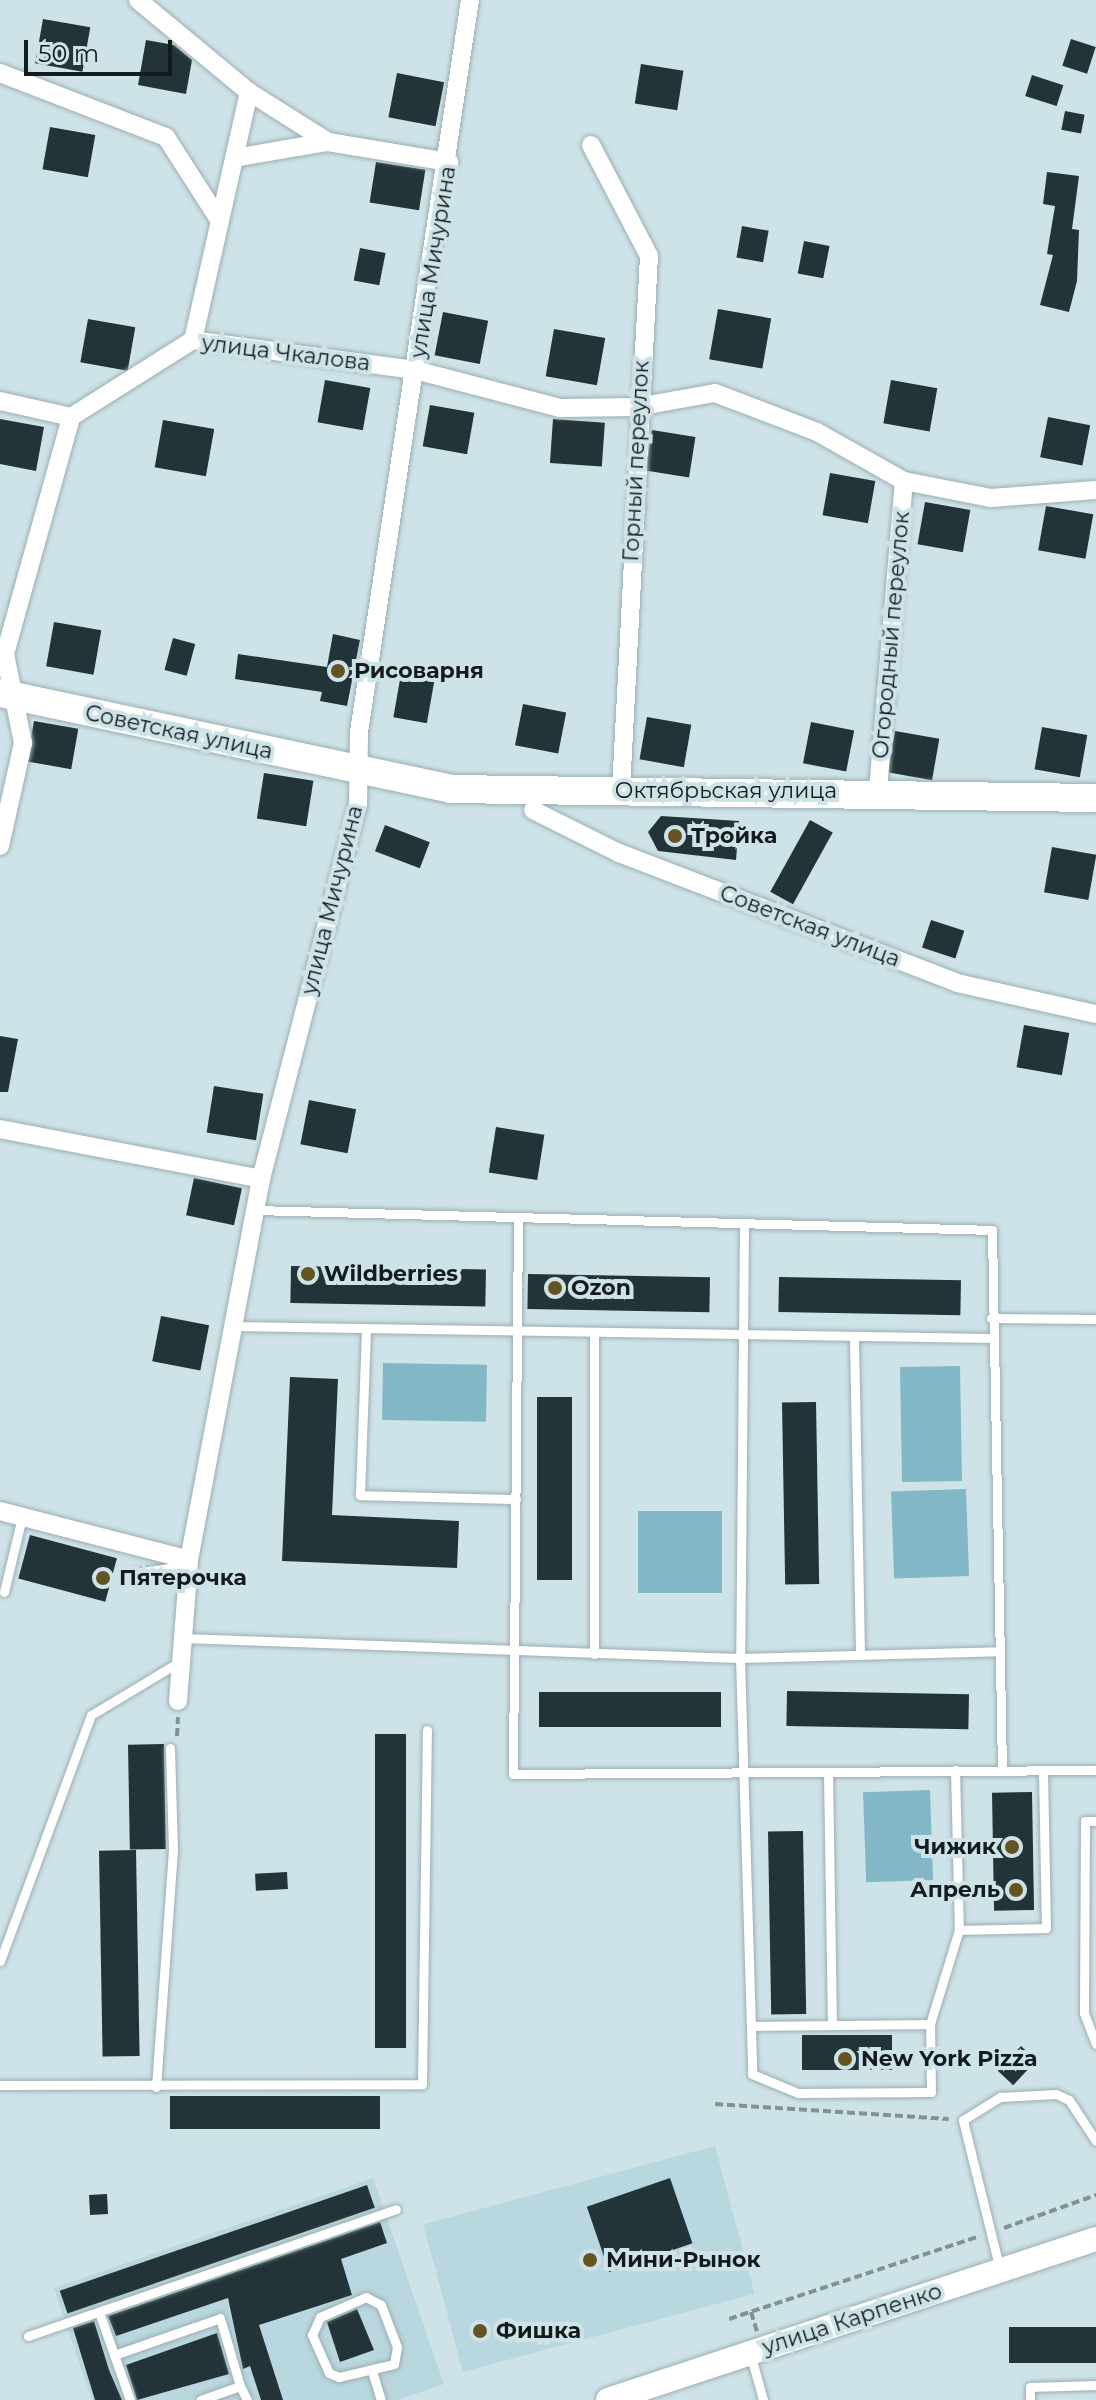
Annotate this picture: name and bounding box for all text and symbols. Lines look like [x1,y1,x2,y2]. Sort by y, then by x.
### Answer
scale bar [28,24,176,74]
text: 50 m [38,39,99,68]
street label: улица Мичурина [405,164,461,360]
street label: улица Чкалова [200,330,372,376]
street label: Горный переулок [618,360,654,562]
street label: Огородный переулок [867,510,915,760]
place label: Рисоварня [354,658,484,684]
marker: Рисоварня [329,662,347,680]
street label: Советская улица [83,699,275,765]
street label: Октябрьская улица [615,778,837,804]
street label: улица Мичурина [296,803,368,997]
place label: Тройка [691,823,777,849]
marker: Тройка [666,827,684,845]
street label: Советская улица [716,879,904,973]
place label: Wildberries [324,1261,458,1287]
marker: Wildberries [299,1265,317,1283]
place label: Ozon [571,1275,631,1301]
marker: Ozon [546,1279,564,1297]
place label: Пятерочка [119,1565,247,1591]
marker: Пятерочка [94,1569,112,1587]
place label: Чижик [915,1834,996,1860]
marker: Чижик [1003,1838,1021,1856]
place label: Апрель [910,1877,1000,1903]
marker: Апрель [1007,1881,1025,1899]
place label: New York Pizza [861,2046,1037,2072]
marker: New York Pizza [836,2050,854,2068]
place label: Мини-Рынок [606,2247,761,2273]
marker: Мини-Рынок [581,2251,599,2269]
street label: улица Карпенко [759,2278,945,2360]
place label: Фишка [496,2318,581,2344]
marker: Фишка [471,2322,489,2340]

